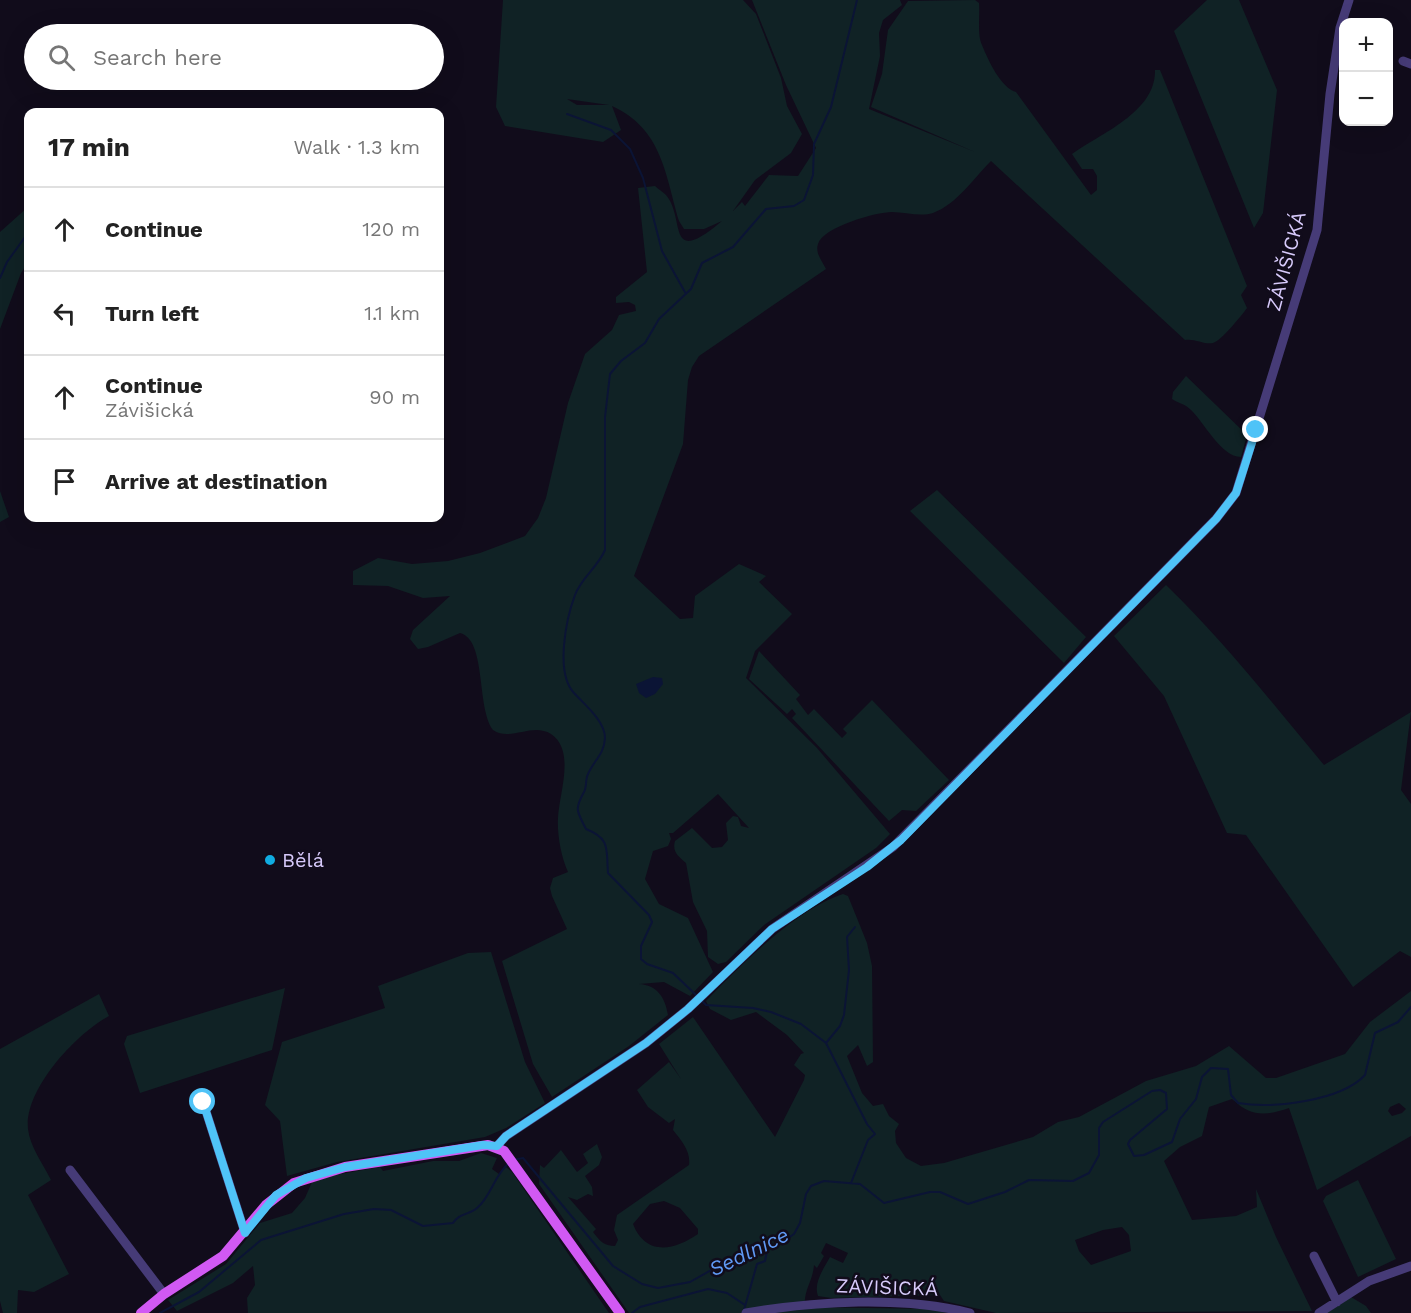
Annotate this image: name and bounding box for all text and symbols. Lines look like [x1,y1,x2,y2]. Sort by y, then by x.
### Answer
map controls [1339,18,1393,126]
button: + [1339,18,1393,72]
search box [24,24,444,90]
icon: search [45,41,78,74]
text: Search here [93,45,222,70]
button: − [1339,72,1393,126]
text: 17 min [48,132,130,162]
text: Walk · 1.3 km [293,135,420,159]
street label: ZÁVIŠICKÁ [1261,209,1311,313]
icon: ahead [48,213,81,246]
text: Continue [105,217,203,242]
text: 120 m [362,217,420,241]
icon: left [48,297,81,330]
text: Turn left [105,301,199,326]
text: 1.1 km [364,301,420,325]
text: Continue [105,373,203,398]
icon: ahead [48,381,81,414]
text: 90 m [369,385,420,409]
text: Závišická [105,398,194,422]
route end [1242,416,1268,442]
icon: arrive [48,465,81,498]
text: Arrive at destination [105,469,328,494]
place label: Bělá [282,848,324,872]
marker: Bělá [263,853,277,867]
route start [189,1088,215,1114]
water label: Sedlnice [705,1221,793,1282]
street label: ZÁVIŠICKÁ [835,1273,939,1301]

